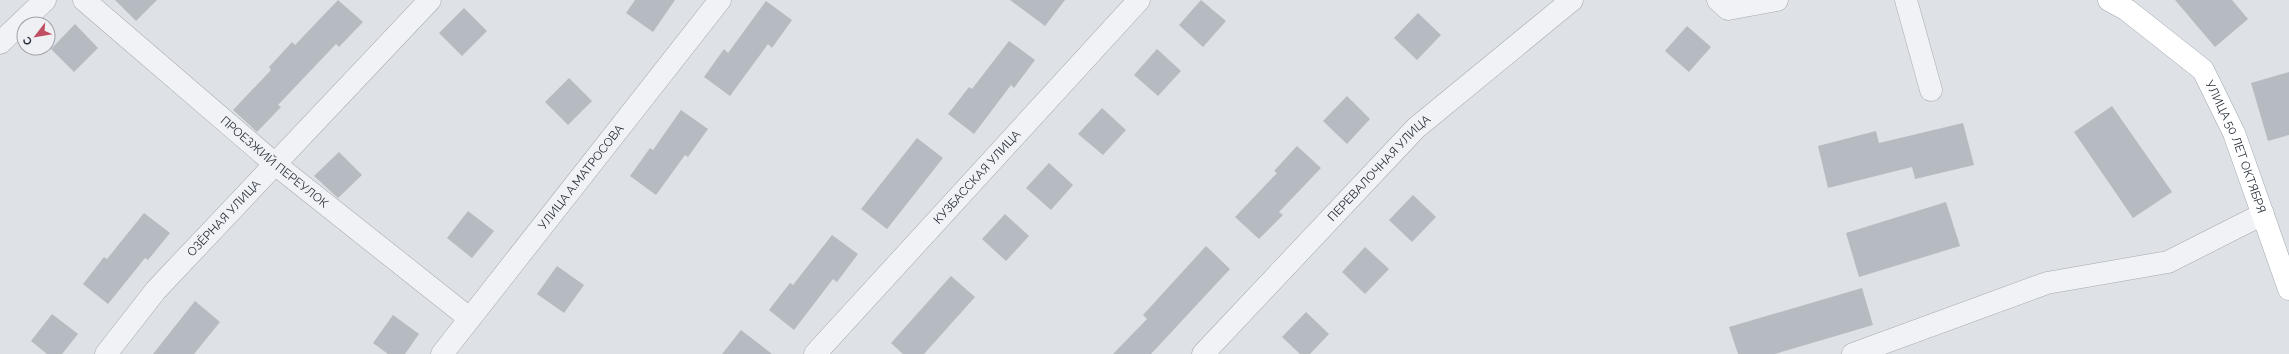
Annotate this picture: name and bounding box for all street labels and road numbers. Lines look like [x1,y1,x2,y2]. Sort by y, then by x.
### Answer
street label: УЛИЦА 50 ЛЕТ ОКТЯБРЯ [2202,78,2269,215]
street label: ПЕРЕВАЛОЧНАЯ УЛИЦА [1325,112,1433,224]
street label: ПРОЕЗЖИЙ ПЕРЕУЛОК [218,113,331,211]
street label: УЛИЦА А.МАТРОСОВА [535,122,627,232]
street label: КУЗБАССКАЯ УЛИЦА [931,127,1023,227]
street label: ОЗЁРНАЯ УЛИЦА [184,177,263,259]

